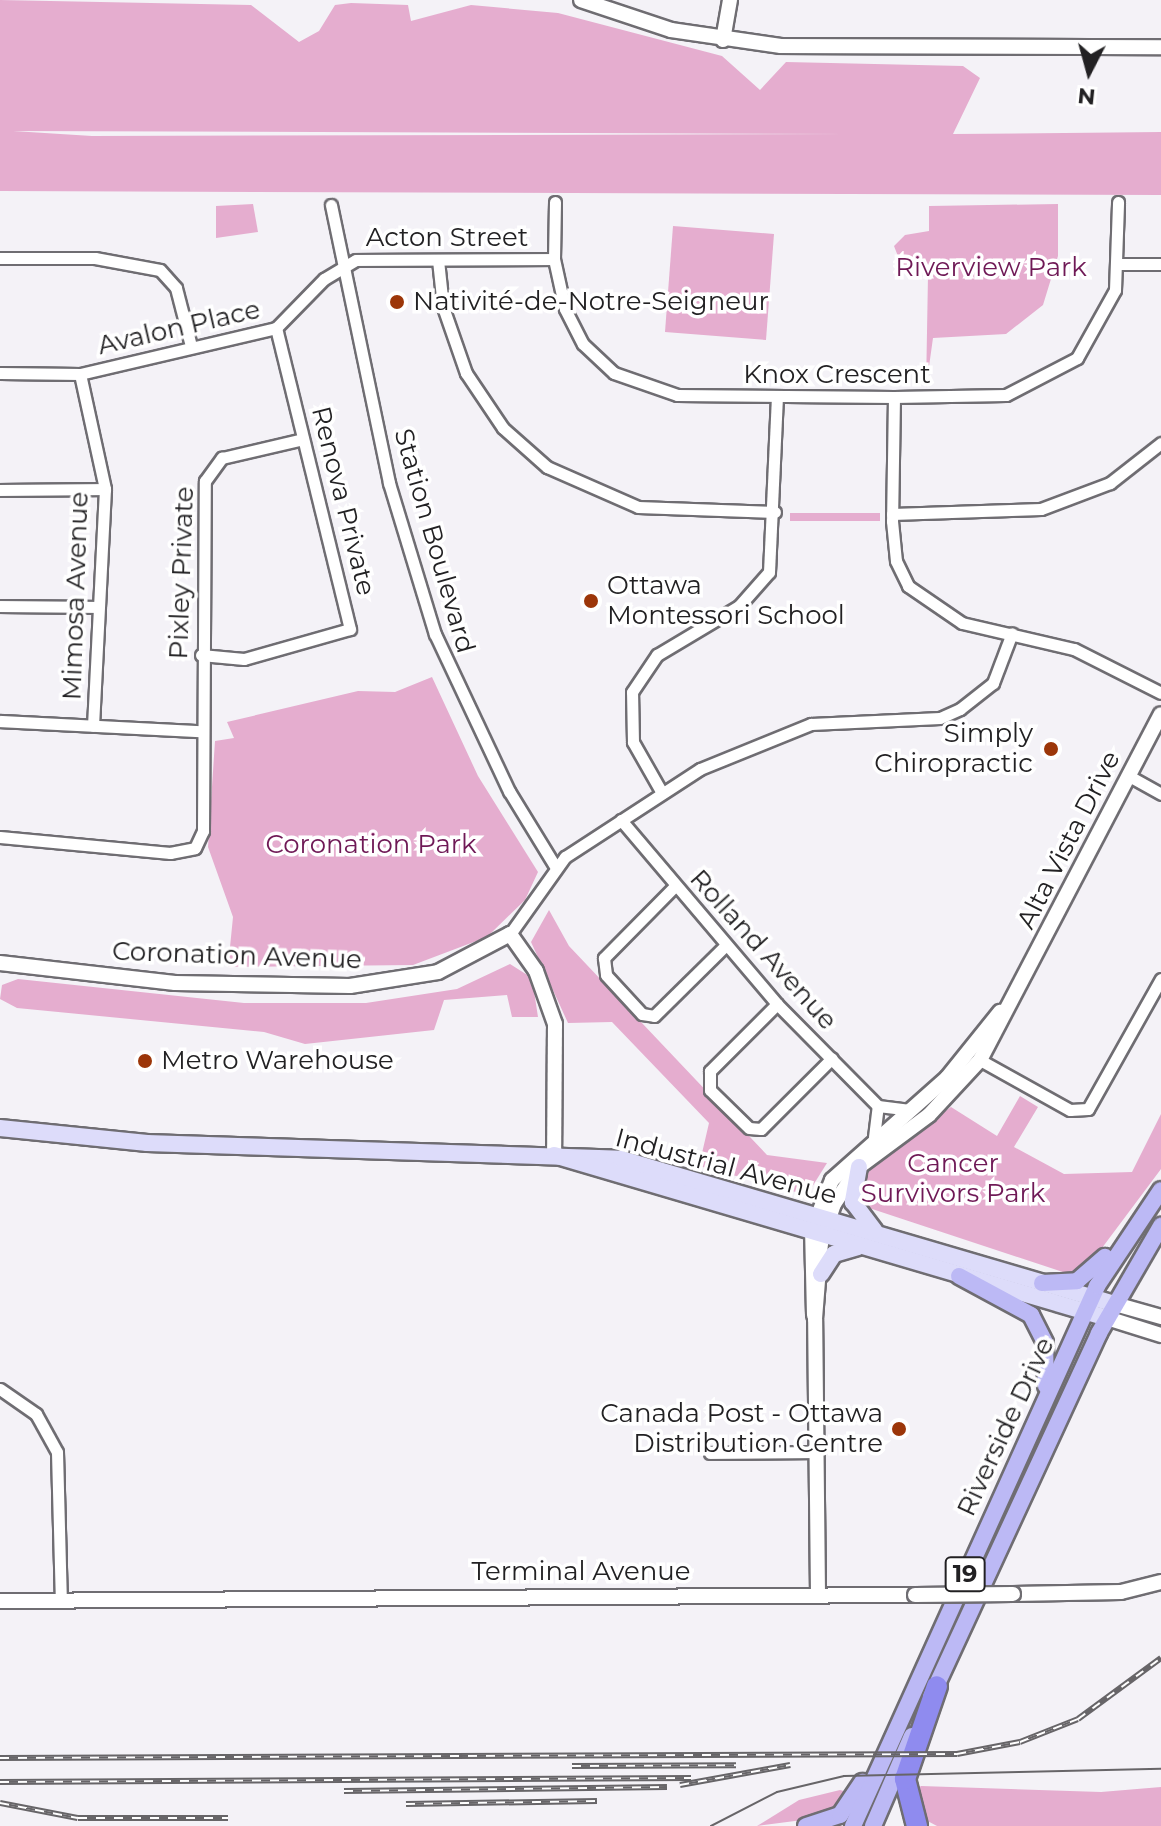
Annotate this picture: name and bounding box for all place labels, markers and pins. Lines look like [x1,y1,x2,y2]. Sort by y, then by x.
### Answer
place label: Nativité-de-Notre-Seigneur [413,286,769,318]
marker: Nativité-de-Notre-Seigneur [388,293,406,311]
place label: Ottawa Montessori School [607,570,845,632]
marker: Ottawa Montessori School [582,592,600,610]
place label: Simply Chiropractic [874,718,1033,780]
marker: Simply Chiropractic [1040,738,1062,760]
place label: Metro Warehouse [161,1045,394,1077]
marker: Metro Warehouse [136,1052,154,1070]
place label: Canada Post - Ottawa Distribution Centre [600,1398,883,1460]
marker: Canada Post - Ottawa Distribution Centre [890,1420,908,1438]

